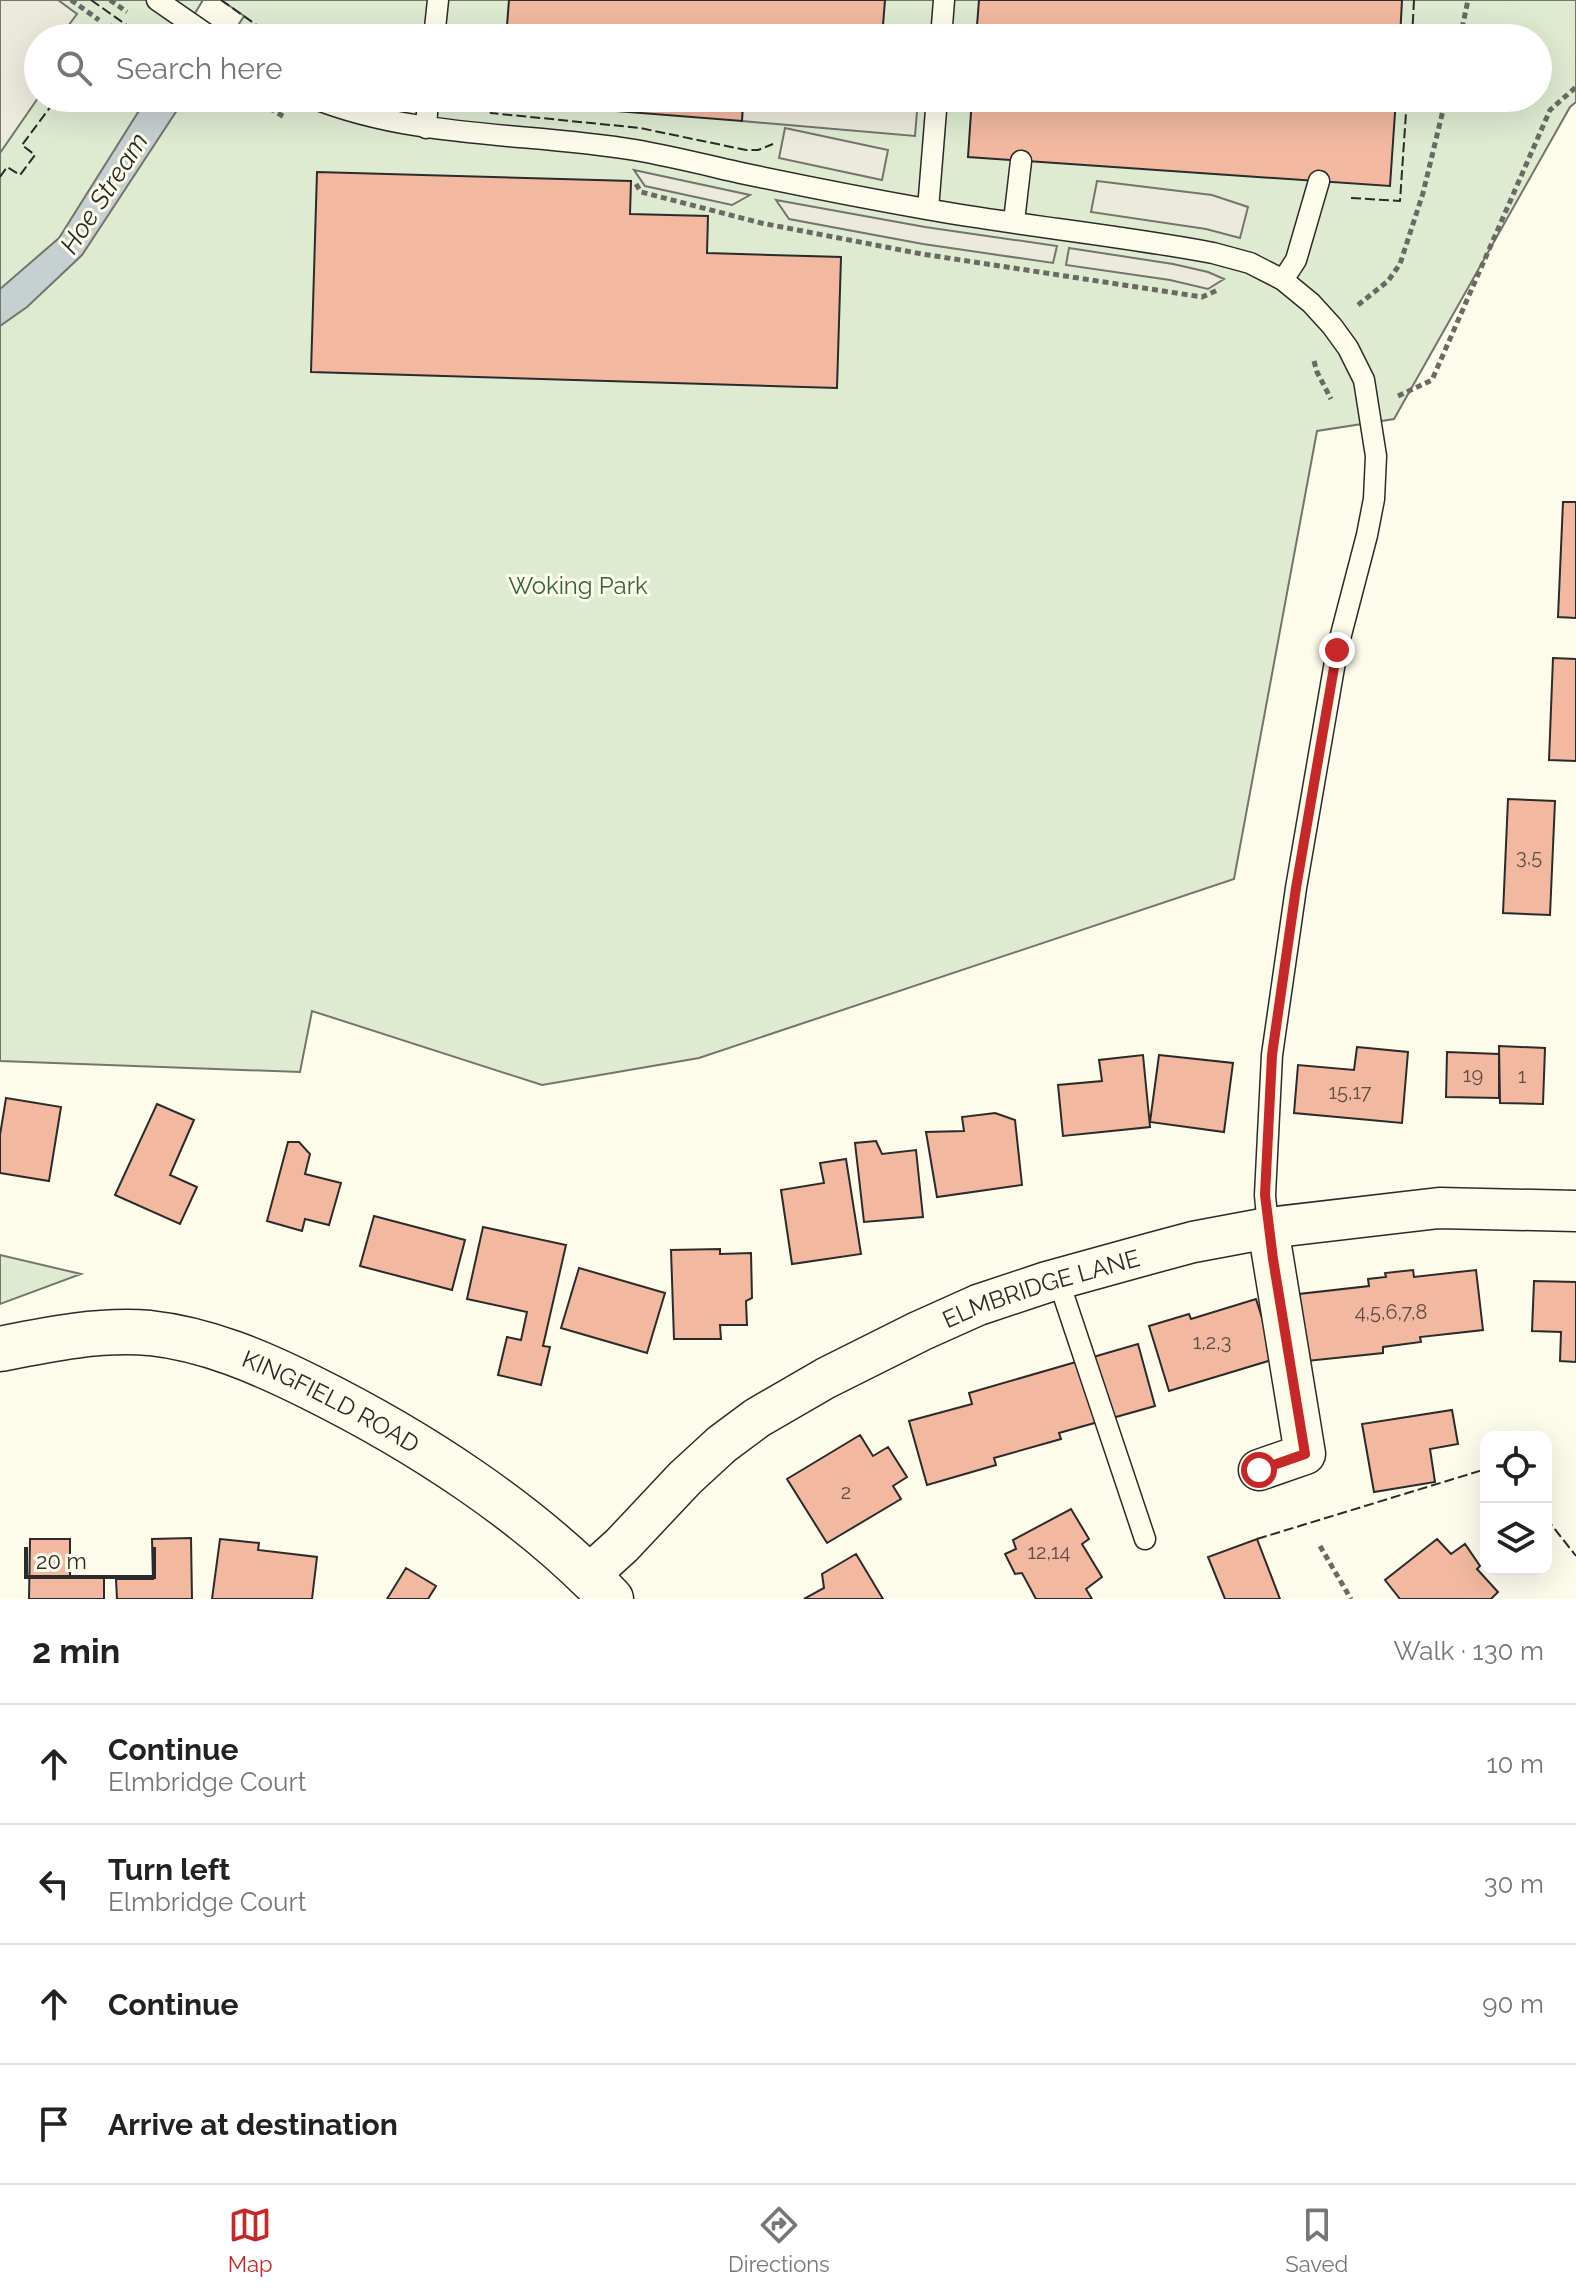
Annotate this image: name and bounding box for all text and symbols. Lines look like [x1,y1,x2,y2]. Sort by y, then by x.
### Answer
search box [24,24,1552,112]
icon: search [52,46,96,90]
text: Search here [116,51,283,86]
water label: Hoe Stream [54,127,154,259]
park label: Woking Park [508,571,648,600]
route end [1319,632,1355,668]
house number: 3,5 [1516,845,1542,869]
house number: 19 [1463,1063,1483,1087]
house number: 1 [1518,1064,1527,1088]
house number: 15,17 [1328,1080,1372,1104]
street label: ELMBRIDGE LANE [938,1243,1143,1334]
house number: 4,5,6,7,8 [1355,1300,1427,1324]
house number: 1,2,3 [1193,1330,1231,1354]
street label: KINGFIELD ROAD [238,1344,425,1459]
map controls [1480,1431,1552,1575]
button: locate [1480,1431,1552,1503]
route start [1241,1452,1277,1488]
house number: 2 [841,1480,851,1504]
button: layers [1480,1503,1552,1575]
house number: 12,14 [1028,1540,1071,1564]
scale bar [24,1543,156,1579]
text: 20 m [36,1548,87,1574]
text: 2 min [32,1631,120,1671]
text: Walk · 130 m [1394,1636,1544,1666]
text: Continue [108,1732,239,1767]
icon: ahead [32,1742,76,1786]
text: 10 m [1486,1749,1544,1779]
text: Elmbridge Court [108,1767,306,1797]
text: Turn left [108,1852,230,1887]
icon: left [32,1862,76,1906]
text: 30 m [1484,1869,1544,1899]
text: Elmbridge Court [108,1887,306,1917]
icon: ahead [32,1982,76,2026]
text: Continue [108,1987,239,2022]
text: 90 m [1482,1989,1544,2019]
icon: arrive [32,2102,76,2146]
text: Arrive at destination [108,2107,398,2142]
tab: Map [228,2203,273,2277]
tab: Directions [728,2203,830,2277]
tab: Saved [1285,2203,1348,2277]

